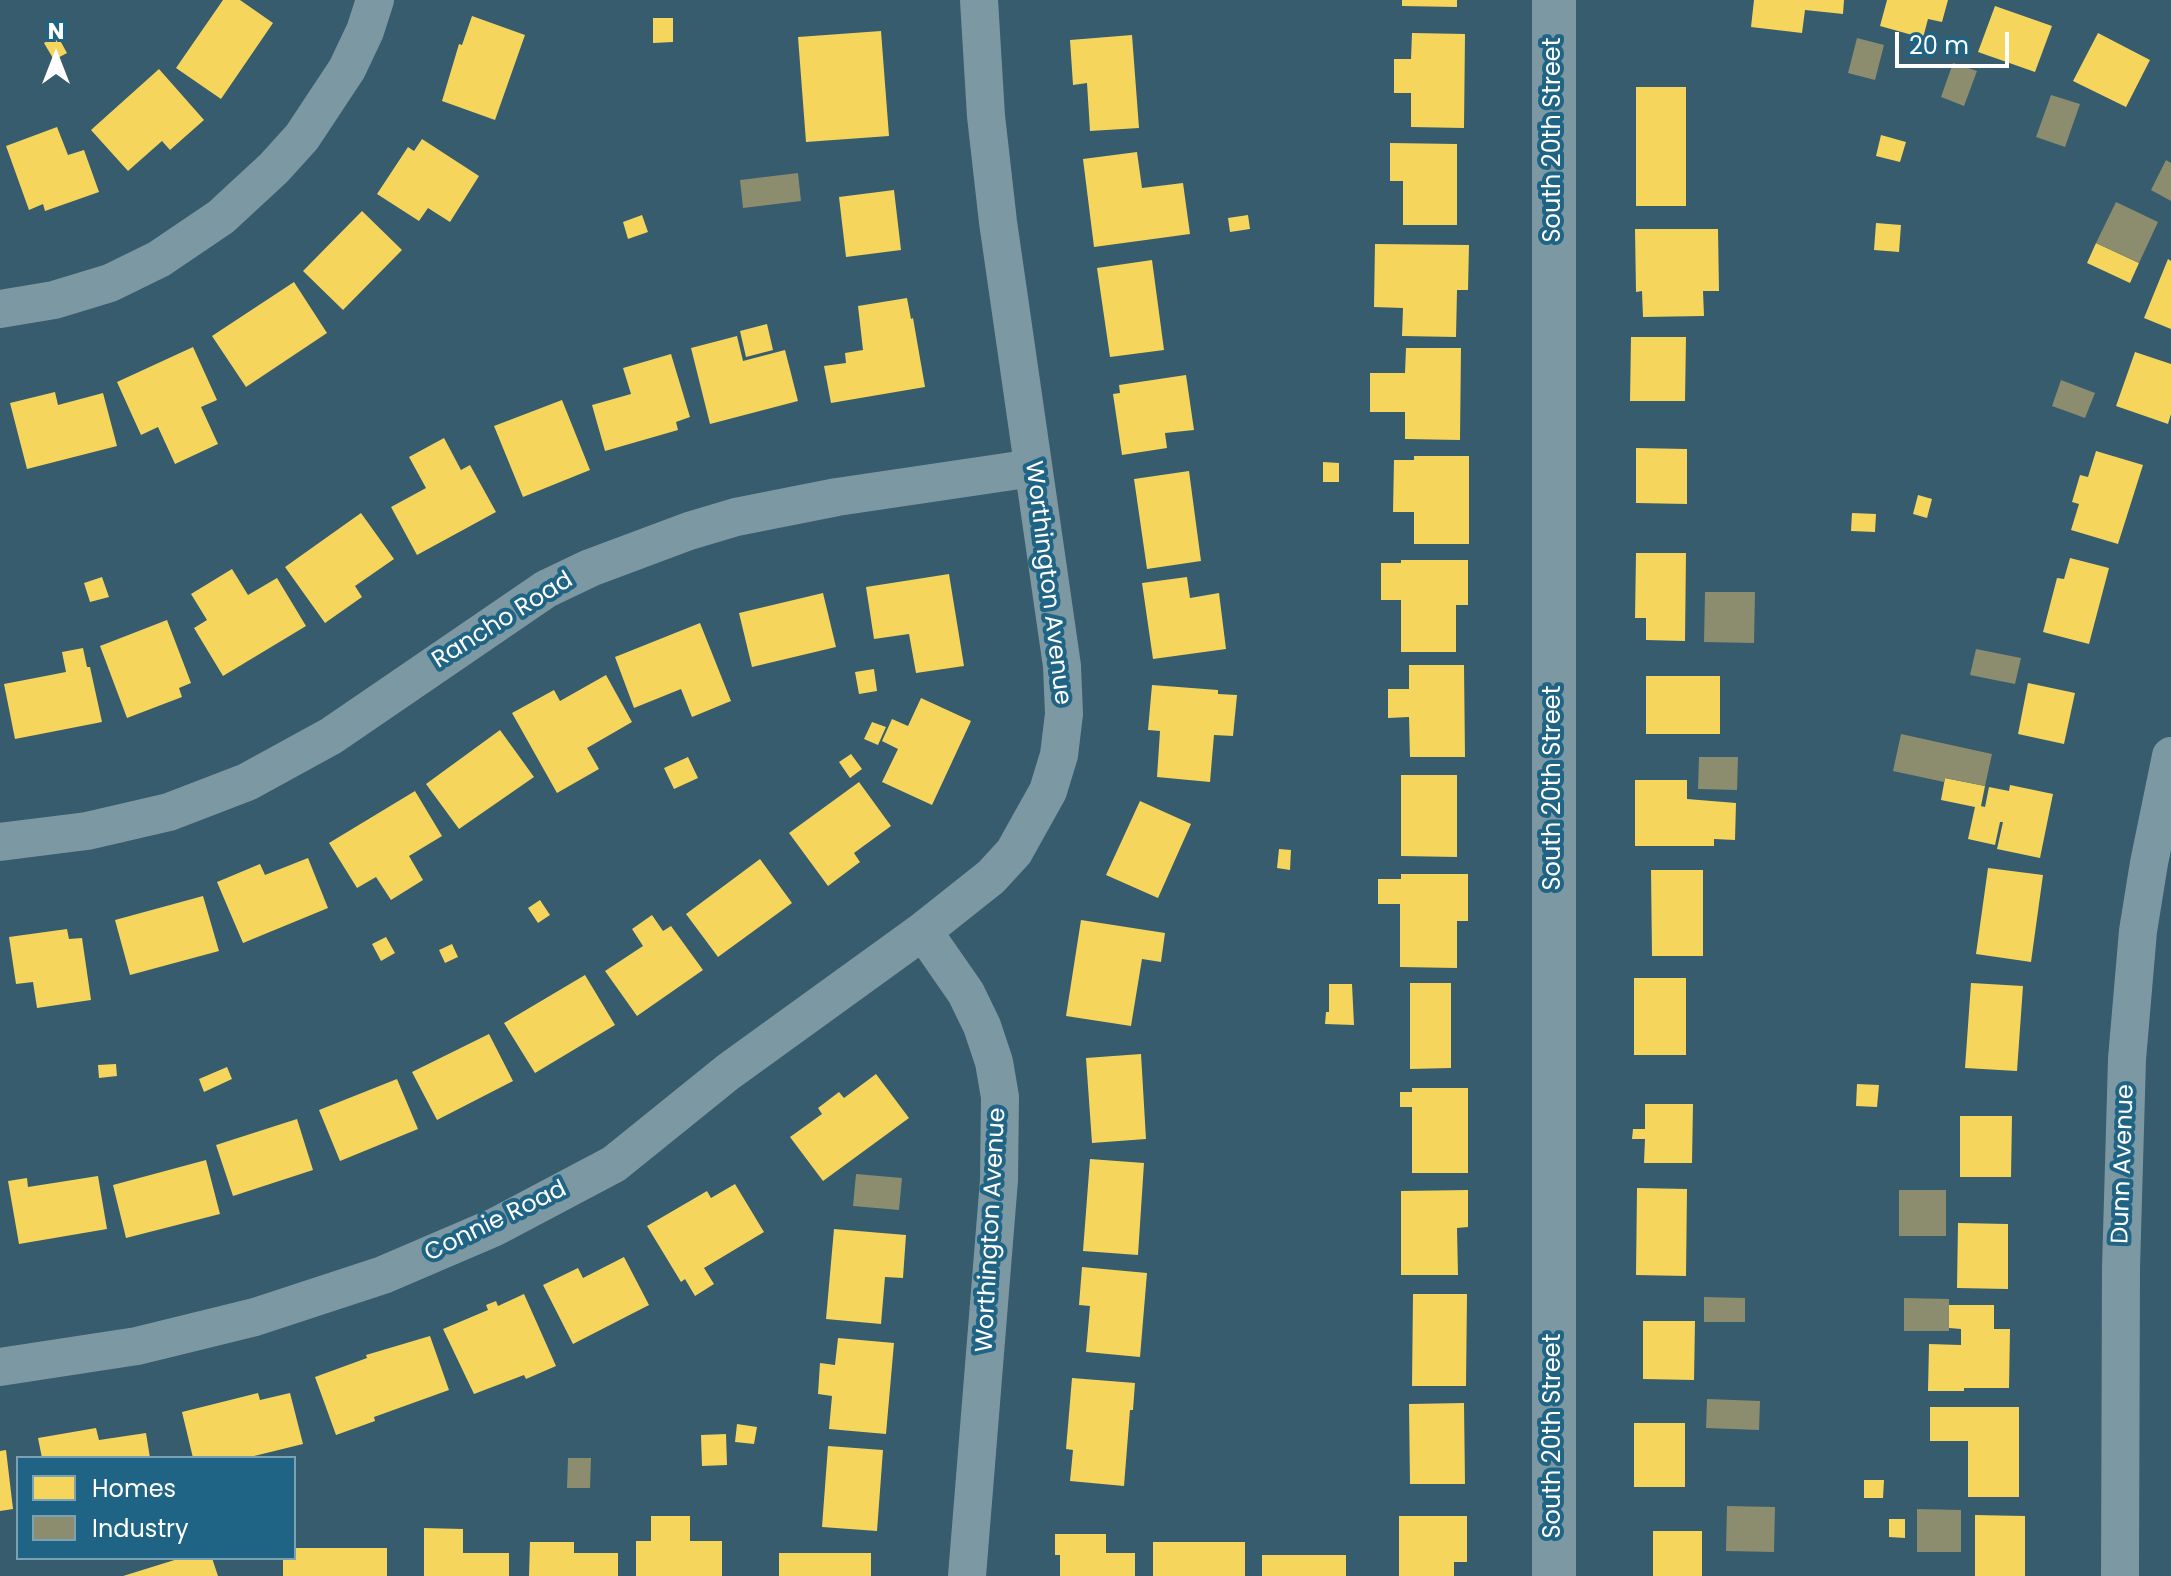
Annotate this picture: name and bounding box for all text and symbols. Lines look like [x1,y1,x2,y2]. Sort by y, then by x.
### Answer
north arrow [16,16,96,96]
text: N [48,16,64,47]
scale bar [1899,16,2013,66]
text: 20 m [1909,29,1969,62]
street label: South 20th Street [1540,38,1568,242]
street label: Worthington Avenue [1018,460,1076,706]
street label: Rancho Road [427,566,579,676]
street label: South 20th Street [1540,686,1568,890]
street label: Dunn Avenue [2107,1084,2141,1244]
street label: Worthington Avenue [971,1107,1013,1353]
street label: Connie Road [420,1175,572,1269]
street label: South 20th Street [1540,1334,1568,1538]
legend [16,1456,296,1560]
text: Homes [92,1472,176,1505]
text: Industry [92,1512,189,1545]

